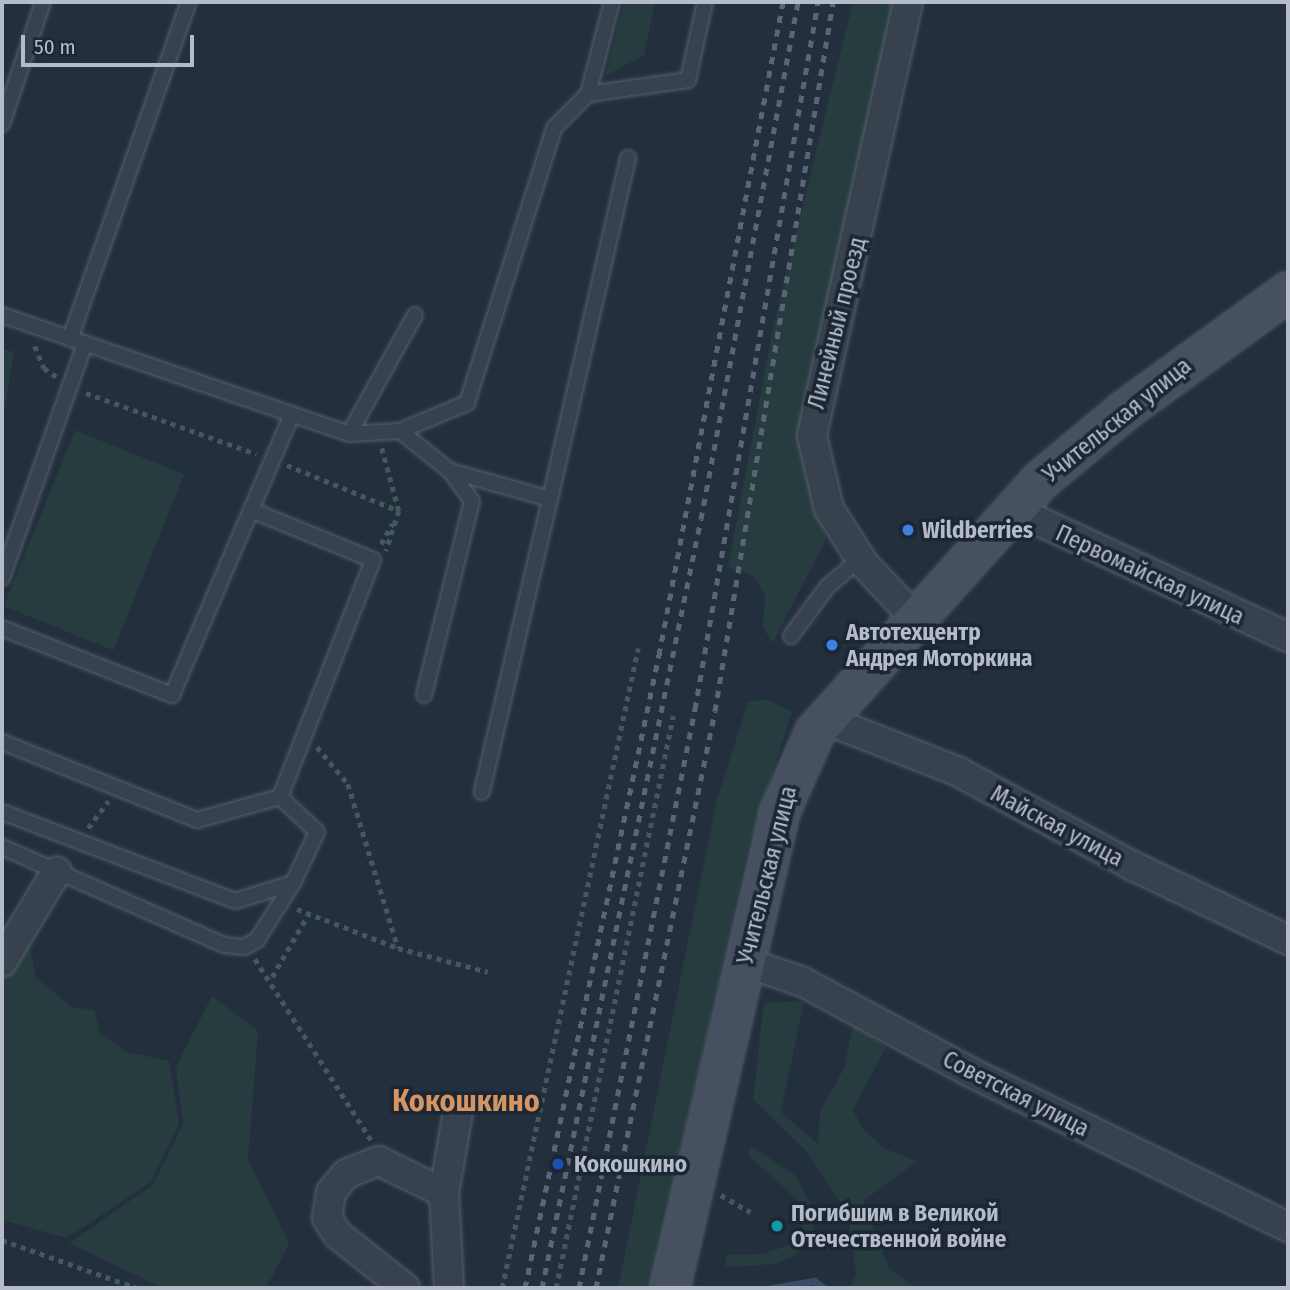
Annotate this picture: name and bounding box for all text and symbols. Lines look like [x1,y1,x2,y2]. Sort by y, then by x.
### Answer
scale bar [24,21,198,65]
text: 50 m [34,34,76,60]
street label: Линейный проезд [802,234,872,412]
street label: Учительская улица [1037,352,1197,488]
place label: Wildberries [922,516,1033,544]
street label: Первомайская улица [1051,519,1249,631]
marker: Wildberries [900,522,916,538]
place label: Автотехцентр Андрея Моторкина [846,618,1033,672]
marker: Автотехцентр Андрея Моторкина [824,637,840,653]
street label: Майская улица [986,780,1128,872]
street label: Учительская улица [732,783,802,967]
street label: Советская улица [938,1045,1094,1143]
district label: Кокошкино [392,1083,540,1119]
place label: Кокошкино [574,1150,687,1178]
marker: Кокошкино [548,1154,568,1174]
place label: Погибшим в Великой Отечественной войне [791,1199,1006,1253]
marker: Погибшим в Великой Отечественной войне [769,1218,785,1234]

